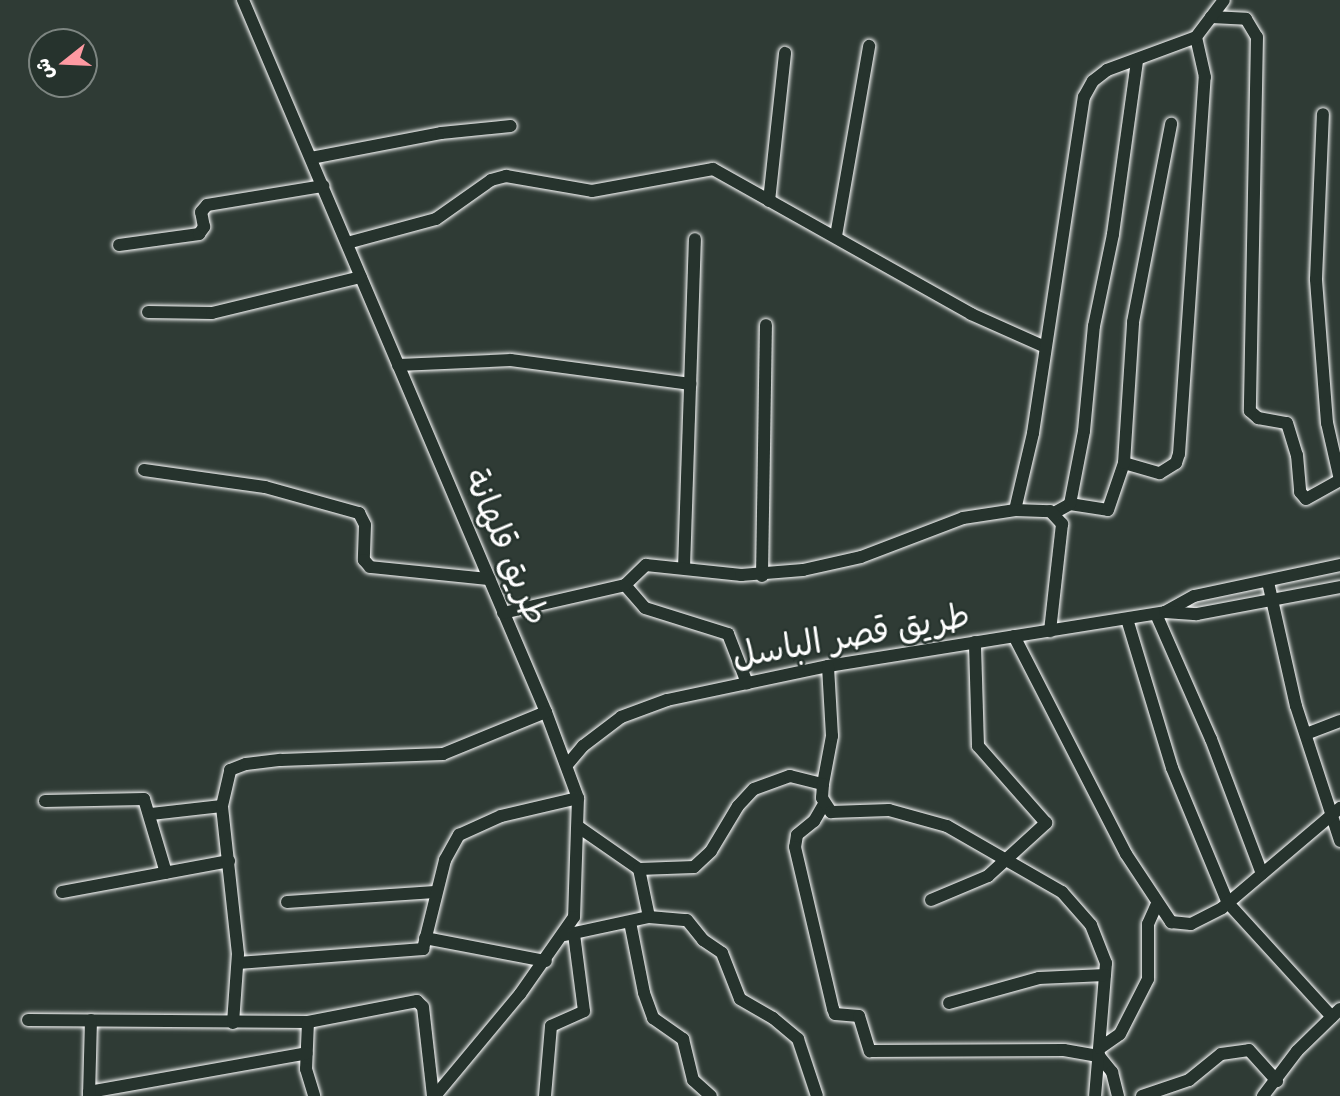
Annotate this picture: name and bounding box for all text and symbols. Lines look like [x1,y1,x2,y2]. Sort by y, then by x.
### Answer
north arrow [28,28,98,98]
text: ش [30,55,60,83]
street label: طريق قلهانة [454,462,558,632]
street label: طريق قصر الباسل [729,594,973,678]

